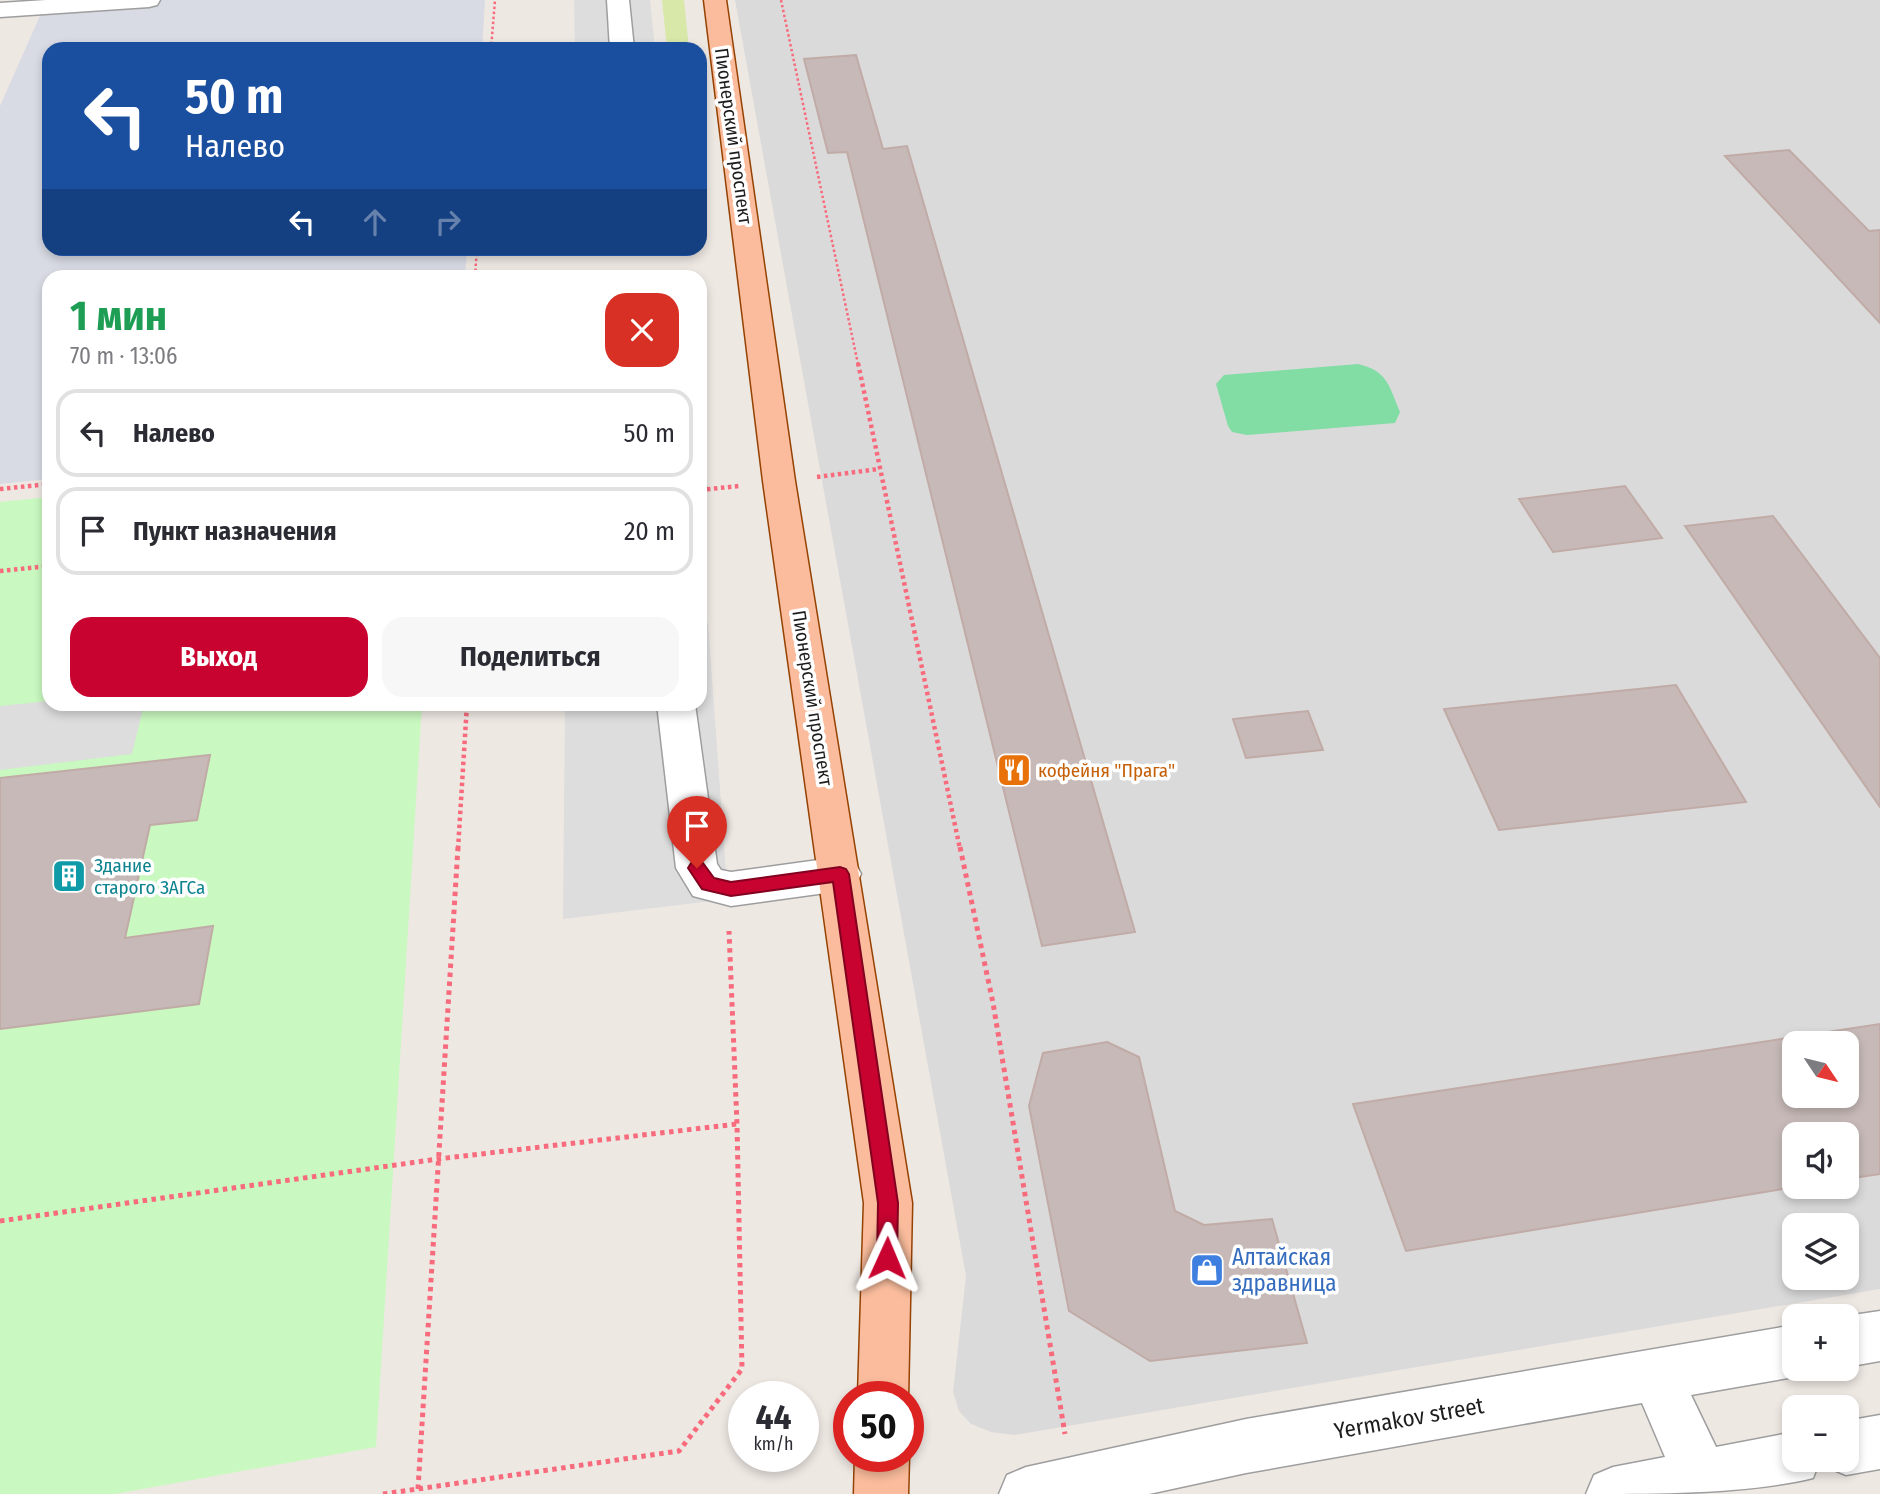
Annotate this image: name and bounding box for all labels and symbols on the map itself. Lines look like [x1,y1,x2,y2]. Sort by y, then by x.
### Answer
street label: Пионерский проспект [710,47,757,226]
street label: Пионерский проспект [787,609,838,788]
restaurant icon: кофейня "Прага" [995,751,1033,789]
place label: кофейня "Прага" [1038,759,1175,782]
pin [667,796,727,868]
place label: Здание старого ЗАГСа [94,854,205,899]
building icon: Здание старого ЗАГСа [50,857,88,895]
north arrow [1782,1031,1858,1108]
position arrow [850,1221,924,1295]
place label: Алтайская здравница [1232,1243,1337,1297]
shop icon: Алтайская здравница [1188,1251,1226,1289]
speed limit sign: 50 [833,1381,924,1472]
street label: Yermakov street [1332,1391,1487,1445]

